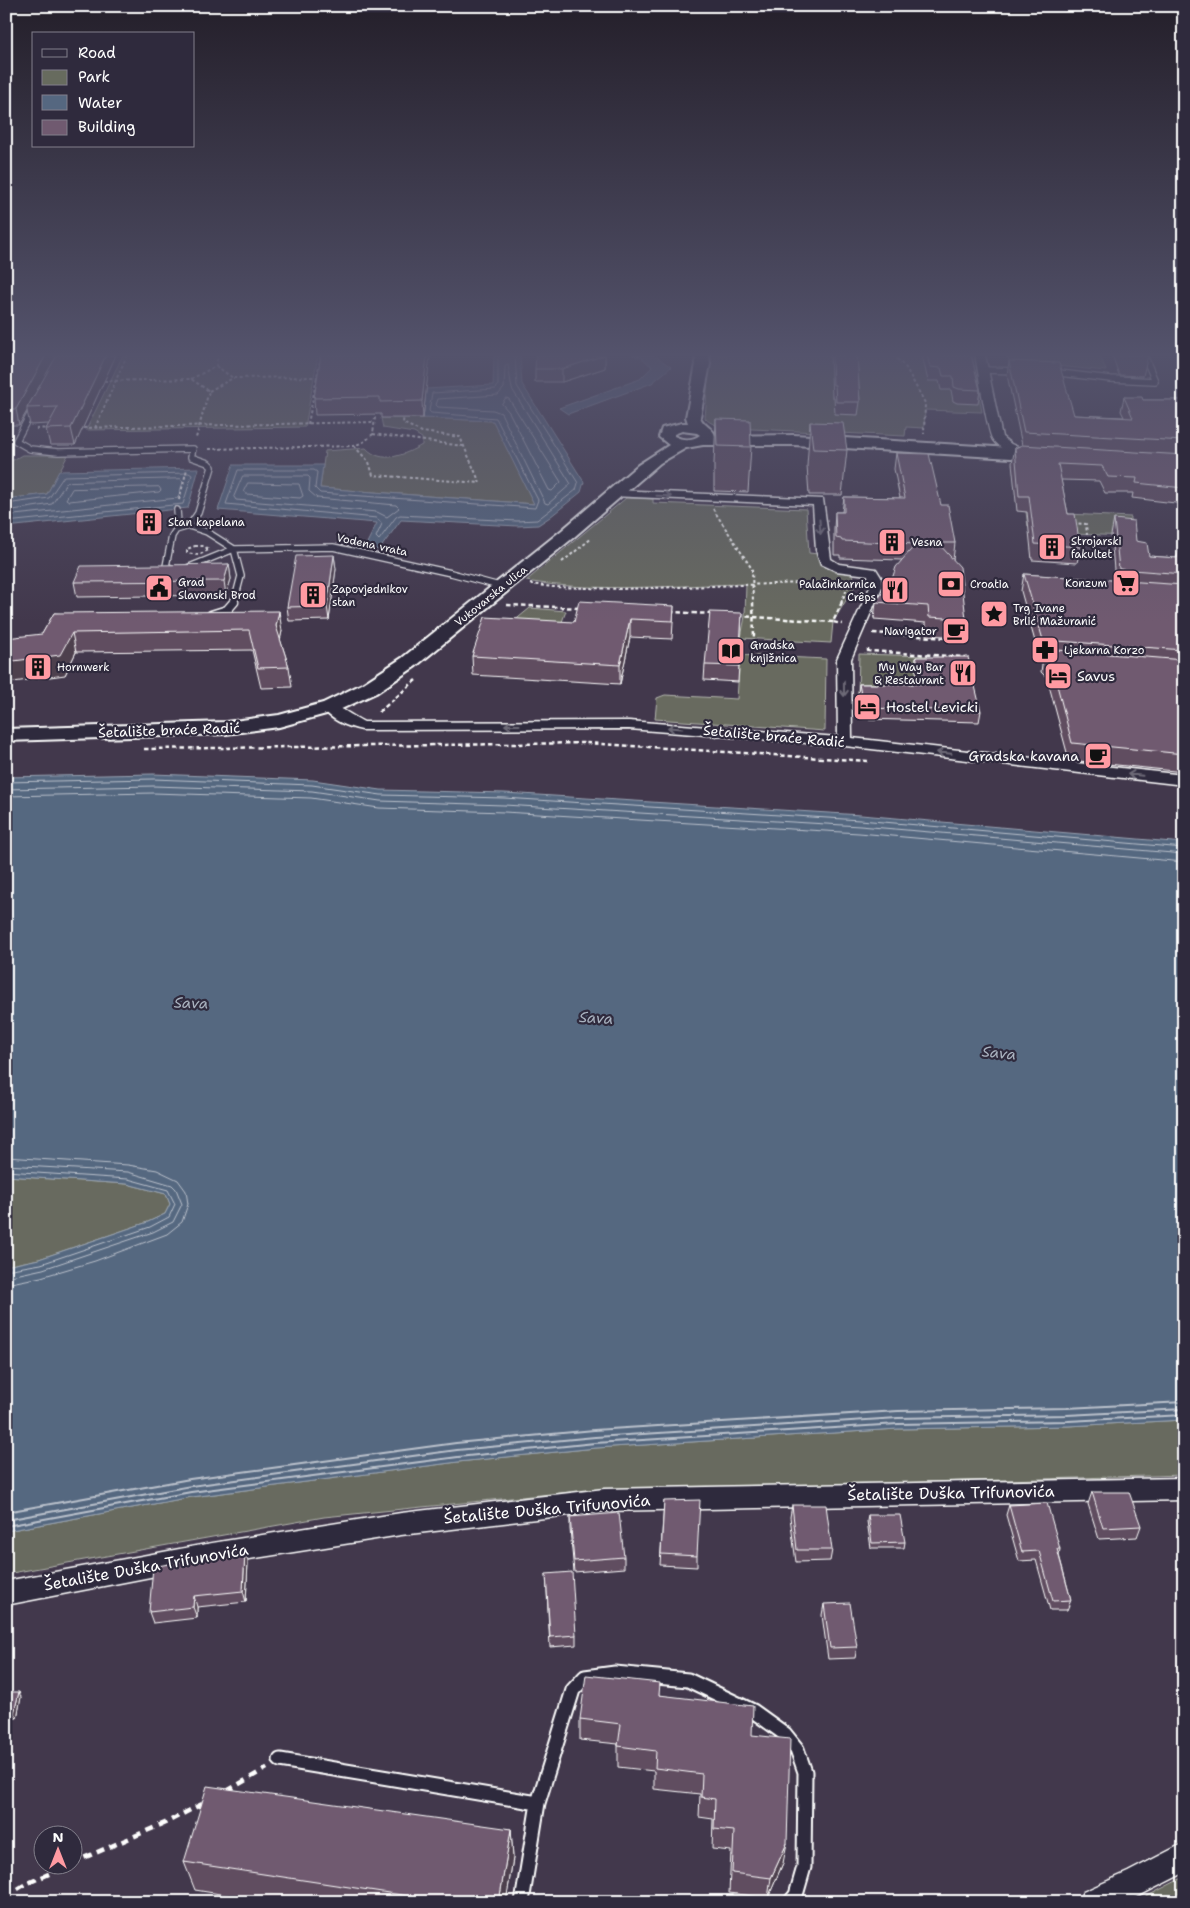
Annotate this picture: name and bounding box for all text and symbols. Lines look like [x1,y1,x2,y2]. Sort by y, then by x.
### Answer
legend [32,32,195,148]
text: Road [78,43,116,63]
text: Park [78,67,110,87]
text: Water [78,93,122,113]
text: Building [78,117,135,137]
one-way arrow [656,491,672,501]
building icon: Stan kapelana [134,507,164,537]
place label: Stan kapelana [168,515,245,530]
one-way arrow [816,518,825,534]
building icon: Vesna [877,527,907,557]
street label: Vodena vrata [335,530,409,560]
building icon: Strojarski fakultet [1037,532,1067,562]
place label: Strojarski fakultet [1071,534,1122,562]
place label: Vesna [911,535,943,550]
street label: Vukovarska ulica [452,562,531,630]
supermarket icon: Konzum [1111,568,1141,598]
bank icon: Croatia [936,569,966,599]
public building icon: Grad Slavonski Brod [144,573,174,603]
place label: Grad Slavonski Brod [178,575,256,603]
restaurant icon: Palačinkarnica Crêps [880,575,910,605]
place label: Konzum [1065,576,1108,591]
place label: Palačinkarnica Crêps [799,577,876,605]
place label: Croatia [970,577,1009,592]
building icon: Zapovjednikov stan [298,580,328,610]
place label: Zapovjednikov stan [332,582,408,610]
place icon: Trg Ivane Brlić Mažuranić [979,599,1009,629]
place label: Trg Ivane Brlić Mažuranić [1013,601,1097,629]
cafe icon: Navigator [941,616,971,646]
place label: Navigator [884,624,937,639]
pharmacy icon: Ljekarna Korzo [1030,635,1060,665]
library icon: Gradska knjižnica [716,636,746,666]
place label: Gradska knjižnica [750,638,797,666]
place label: Ljekarna Korzo [1064,643,1145,658]
building icon: Hornwerk [23,652,53,682]
restaurant icon: My Way Bar & Restaurant [948,658,978,688]
place label: Hornwerk [57,660,109,675]
place label: My Way Bar & Restaurant [875,660,944,688]
hotel icon: Savus [1043,661,1073,691]
place label: Savus [1077,667,1115,685]
one-way arrow [839,680,849,696]
hotel icon: Hostel Levicki [852,692,882,722]
place label: Hostel Levicki [886,698,978,716]
street label: Šetalište braće Radić [98,719,240,741]
one-way arrow [505,720,521,730]
street label: Šetalište braće Radić [702,721,846,751]
one-way arrow [667,723,683,732]
cafe icon: Gradska kavana [1083,741,1113,771]
place label: Gradska kavana [969,747,1079,765]
one-way arrow [937,748,953,758]
one-way arrow [1128,770,1144,780]
water label: Sava [174,992,208,1014]
water label: Sava [578,1007,614,1029]
water label: Sava [981,1041,1017,1065]
street label: Šetalište Duška Trifunovića [847,1481,1055,1505]
street label: Šetalište Duška Trifunovića [443,1490,651,1528]
street label: Šetalište Duška Trifunovića [42,1539,250,1595]
north arrow [32,1826,82,1876]
text: N [52,1828,64,1846]

